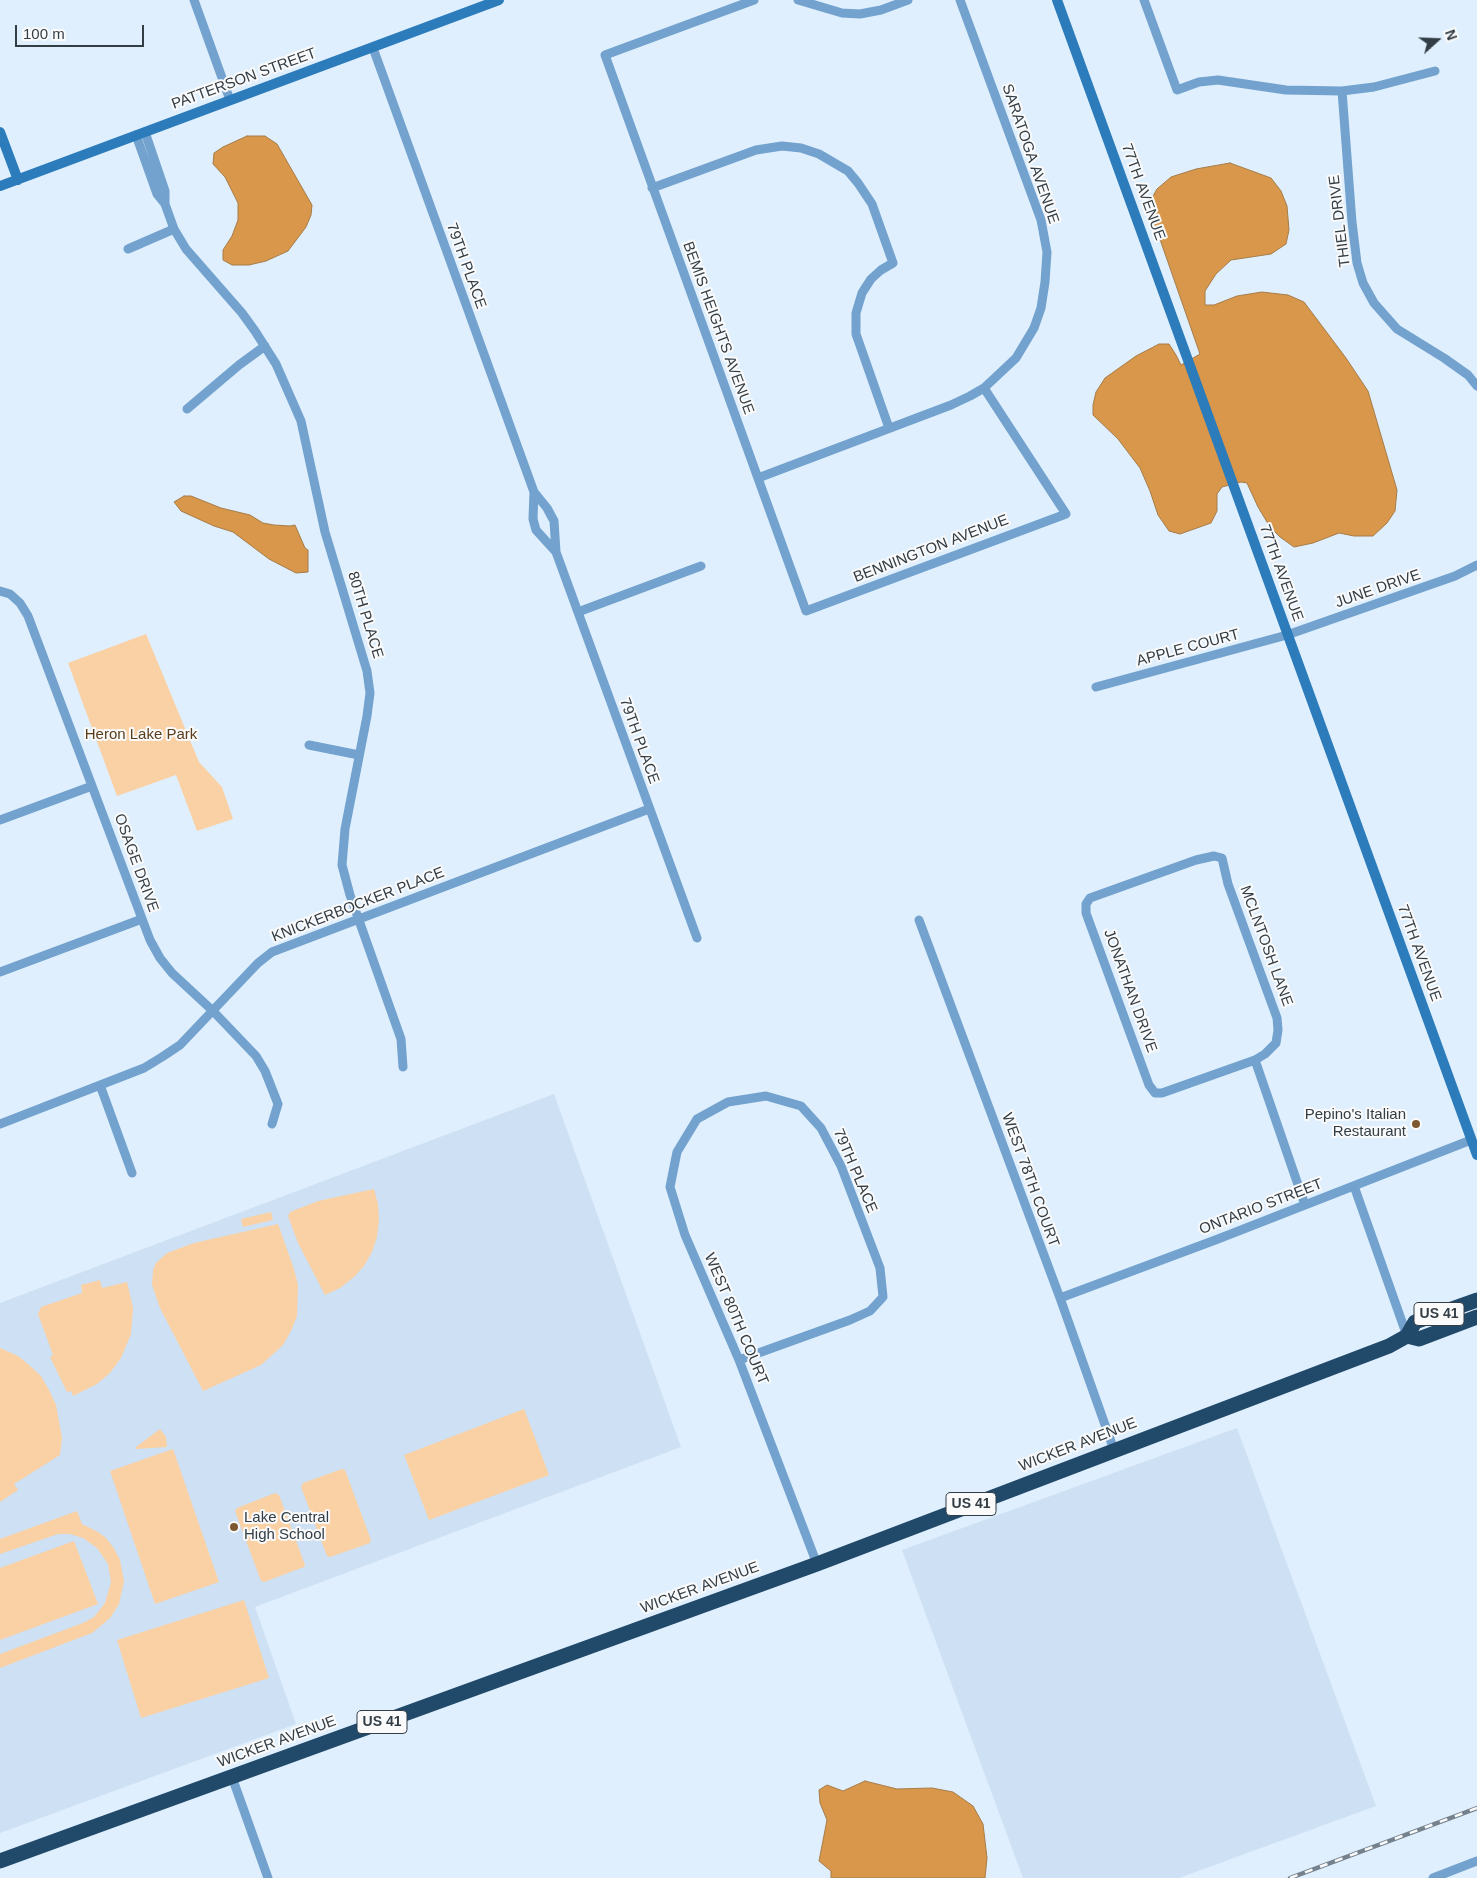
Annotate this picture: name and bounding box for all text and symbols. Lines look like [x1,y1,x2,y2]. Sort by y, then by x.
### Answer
scale bar [18,15,146,47]
north arrow [1412,15,1462,65]
text: 100 m [23,25,65,42]
text: N [1442,27,1460,42]
street label: PATTERSON STREET [169,44,319,114]
street label: SARATOGA AVENUE [998,82,1062,226]
street label: 77TH AVENUE [1117,141,1169,243]
street label: THIEL DRIVE [1325,174,1355,268]
street label: 79TH PLACE [442,221,490,311]
street label: BEMIS HEIGHTS AVENUE [678,239,758,417]
street label: BENNINGTON AVENUE [851,511,1011,587]
street label: 77TH AVENUE [1255,522,1307,624]
street label: JUNE DRIVE [1333,566,1423,612]
street label: 80TH PLACE [343,569,387,661]
street label: APPLE COURT [1135,626,1241,670]
street label: 79TH PLACE [615,696,663,786]
park label: Heron Lake Park [85,726,197,744]
street label: OSAGE DRIVE [110,811,162,915]
street label: KNICKERBOCKER PLACE [269,864,447,946]
street label: MCLNTOSH LANE [1236,883,1296,1009]
street label: 77TH AVENUE [1393,902,1445,1004]
street label: JONATHAN DRIVE [1099,927,1161,1055]
place label: Pepino's Italian Restaurant [1305,1106,1406,1141]
street label: WEST 78TH COURT [997,1110,1063,1250]
marker: Pepino's Italian Restaurant [1410,1118,1422,1130]
street label: 79TH PLACE [829,1126,881,1216]
street label: ONTARIO STREET [1197,1175,1325,1239]
street label: WEST 80TH COURT [700,1250,772,1388]
road number: US 41 [1414,1302,1464,1326]
street label: WICKER AVENUE [1017,1414,1139,1476]
road number: US 41 [946,1492,996,1516]
place label: Lake Central High School [244,1509,329,1544]
marker: Lake Central High School [228,1521,240,1533]
street label: WICKER AVENUE [638,1558,762,1618]
road number: US 41 [357,1710,407,1734]
street label: WICKER AVENUE [215,1712,339,1772]

